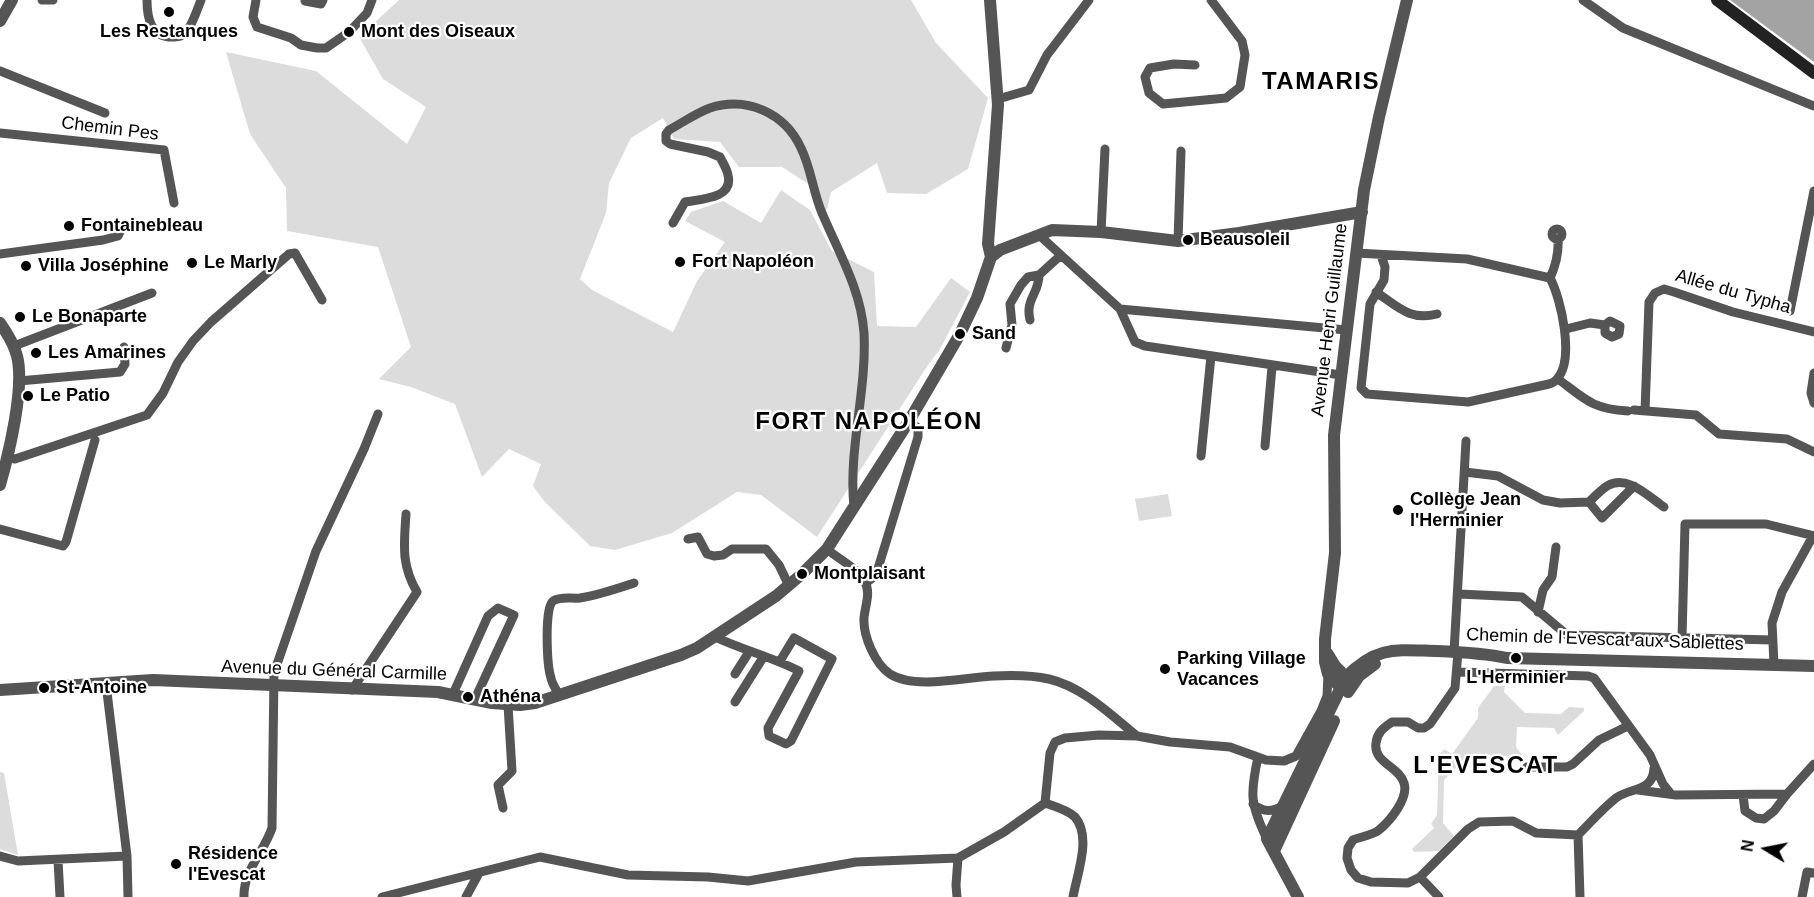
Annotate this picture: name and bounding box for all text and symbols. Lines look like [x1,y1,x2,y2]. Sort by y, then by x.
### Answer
marker: Les Restanques [162,5,176,19]
place label: Les Restanques [100,21,238,43]
place label: Mont des Oiseaux [361,21,515,43]
marker: Mont des Oiseaux [342,25,356,39]
district label: TAMARIS [1262,68,1380,96]
street label: Chemin Pes [60,112,160,146]
place label: Fontainebleau [81,215,203,237]
marker: Fontainebleau [62,219,76,233]
street label: Avenue Henri Guillaume [1307,222,1353,418]
place label: Beausoleil [1200,229,1290,251]
marker: Beausoleil [1181,233,1195,247]
place label: Fort Napoléon [692,251,814,273]
place label: Le Marly [204,252,277,274]
place label: Villa Joséphine [38,255,169,277]
marker: Fort Napoléon [673,255,687,269]
marker: Le Marly [185,256,199,270]
marker: Villa Joséphine [19,259,33,273]
street label: Allée du Typha [1673,265,1793,319]
place label: Le Bonaparte [32,306,147,328]
marker: Le Bonaparte [13,310,27,324]
place label: Sand [972,323,1016,345]
marker: Sand [953,327,967,341]
place label: Les Amarines [48,342,166,364]
marker: Les Amarines [29,346,43,360]
place label: Le Patio [40,385,110,407]
marker: Le Patio [21,389,35,403]
district label: FORT NAPOLÉON [755,408,983,436]
place label: Collège Jean l'Herminier [1410,489,1521,532]
marker: Collège Jean l'Herminier [1391,503,1405,517]
place label: Montplaisant [814,563,925,585]
marker: Montplaisant [795,567,809,581]
street label: Chemin de l'Evescat aux Sablettes [1466,624,1744,656]
place label: Parking Village Vacances [1177,648,1306,690]
marker: L'Herminier [1509,651,1523,665]
street label: Avenue du Général Carmille [221,656,447,686]
marker: Parking Village Vacances [1158,662,1172,676]
place label: L'Herminier [1466,667,1566,689]
place label: St-Antoine [56,677,147,699]
marker: St-Antoine [37,681,51,695]
place label: Athéna [480,686,541,708]
marker: Athéna [461,690,475,704]
district label: L'EVESCAT [1413,752,1559,780]
north arrow [1736,819,1796,879]
text: N [1738,839,1757,853]
place label: Résidence l'Evescat [188,843,278,886]
marker: Résidence l'Evescat [169,857,183,871]

